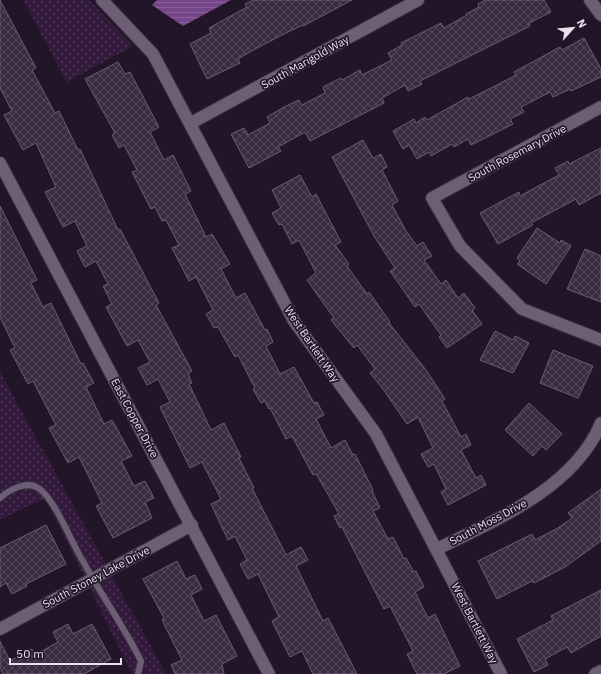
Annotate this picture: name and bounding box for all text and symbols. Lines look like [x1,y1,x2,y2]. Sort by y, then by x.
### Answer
north arrow [553,8,593,48]
text: N [574,17,590,30]
street label: South Marigold Way [259,32,352,92]
street label: South Rosemary Drive [466,121,568,185]
street label: West Bartlett Way [281,303,343,385]
street label: East Copper Drive [108,376,162,460]
street label: South Moss Drive [447,496,529,548]
street label: South Stoney Lake Drive [40,543,152,611]
street label: West Bartlett Way [449,580,502,666]
scale bar [10,640,121,666]
text: 50 m [16,646,44,661]

